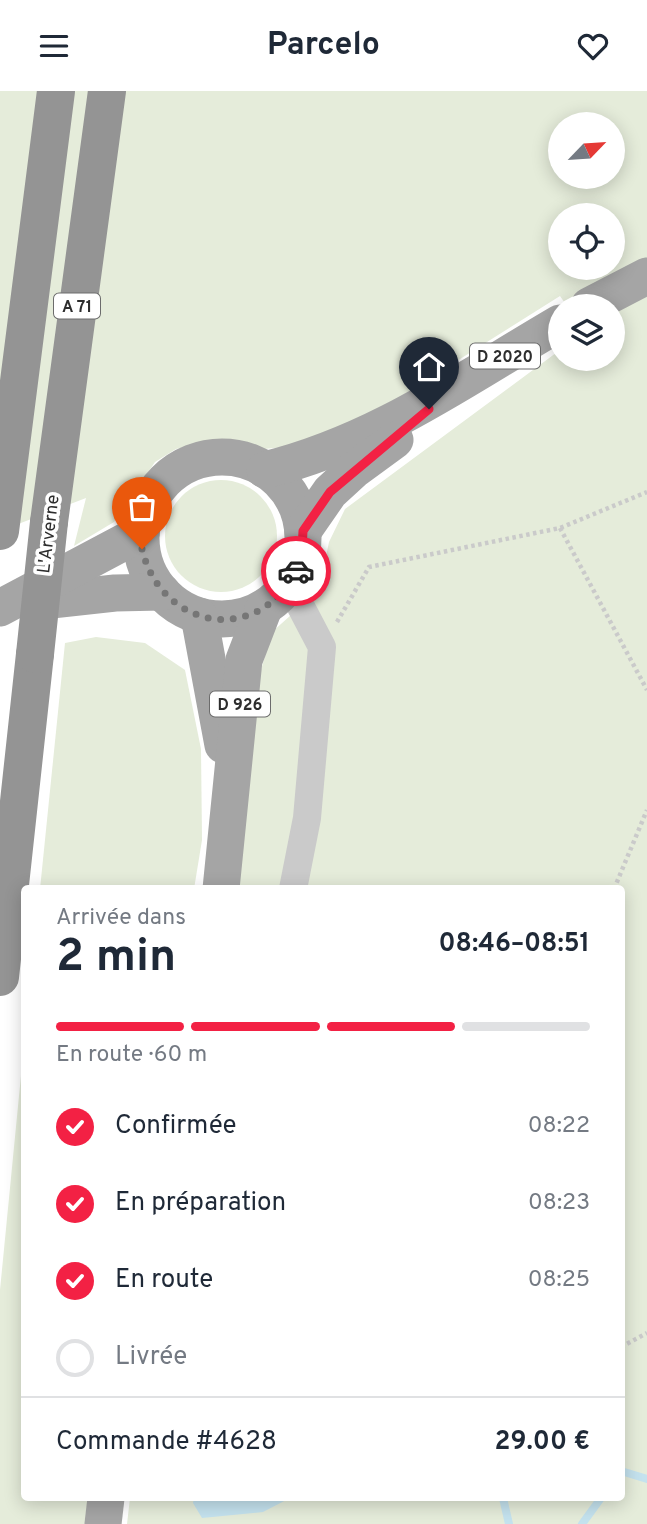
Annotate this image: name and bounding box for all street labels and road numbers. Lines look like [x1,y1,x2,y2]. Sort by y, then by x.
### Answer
road number: A 71 [54,293,100,319]
road number: D 2020 [470,343,540,369]
street label: L'Arverne [33,493,66,575]
road number: D 926 [210,691,270,717]

